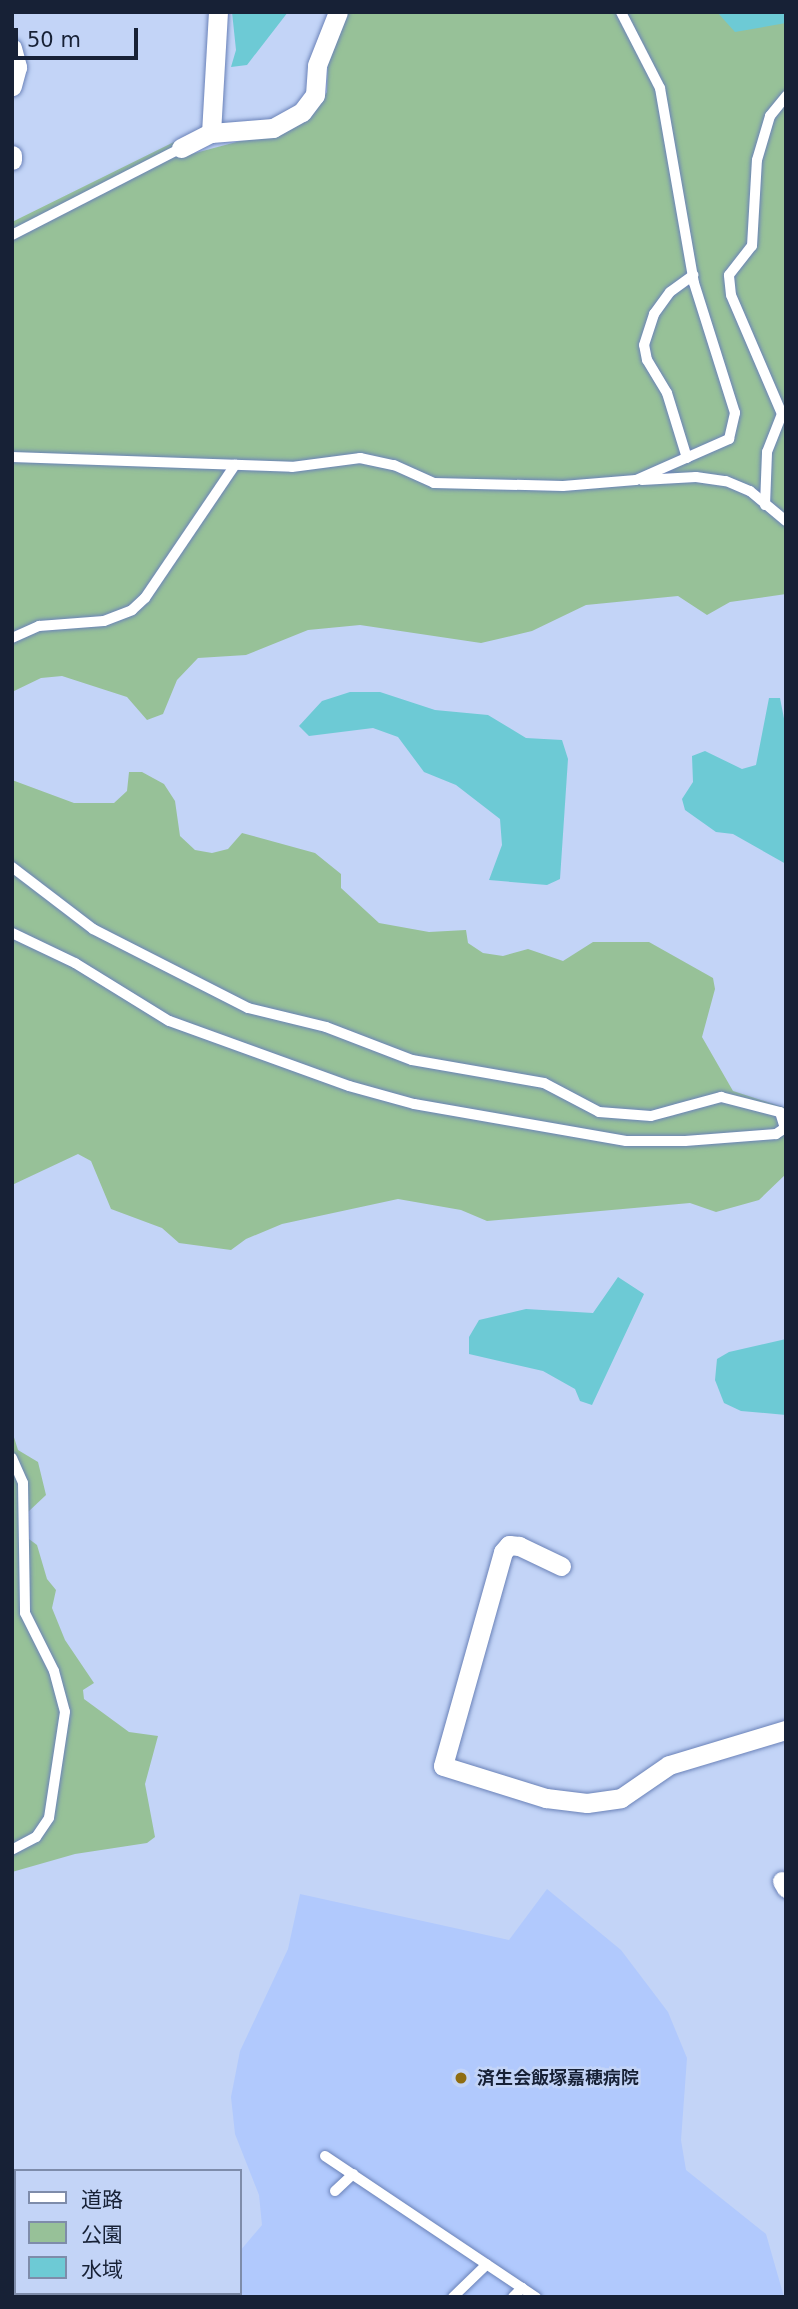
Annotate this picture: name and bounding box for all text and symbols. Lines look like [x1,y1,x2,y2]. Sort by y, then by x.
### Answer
scale bar [18,14,142,58]
text: 50 m [27,28,81,52]
place label: 済生会飯塚嘉穂病院 [477,2067,639,2089]
marker: 済生会飯塚嘉穂病院 [451,2068,471,2088]
legend [14,2169,242,2295]
text: 道路 [81,2188,123,2212]
text: 公園 [81,2223,123,2247]
text: 水域 [81,2258,123,2282]

